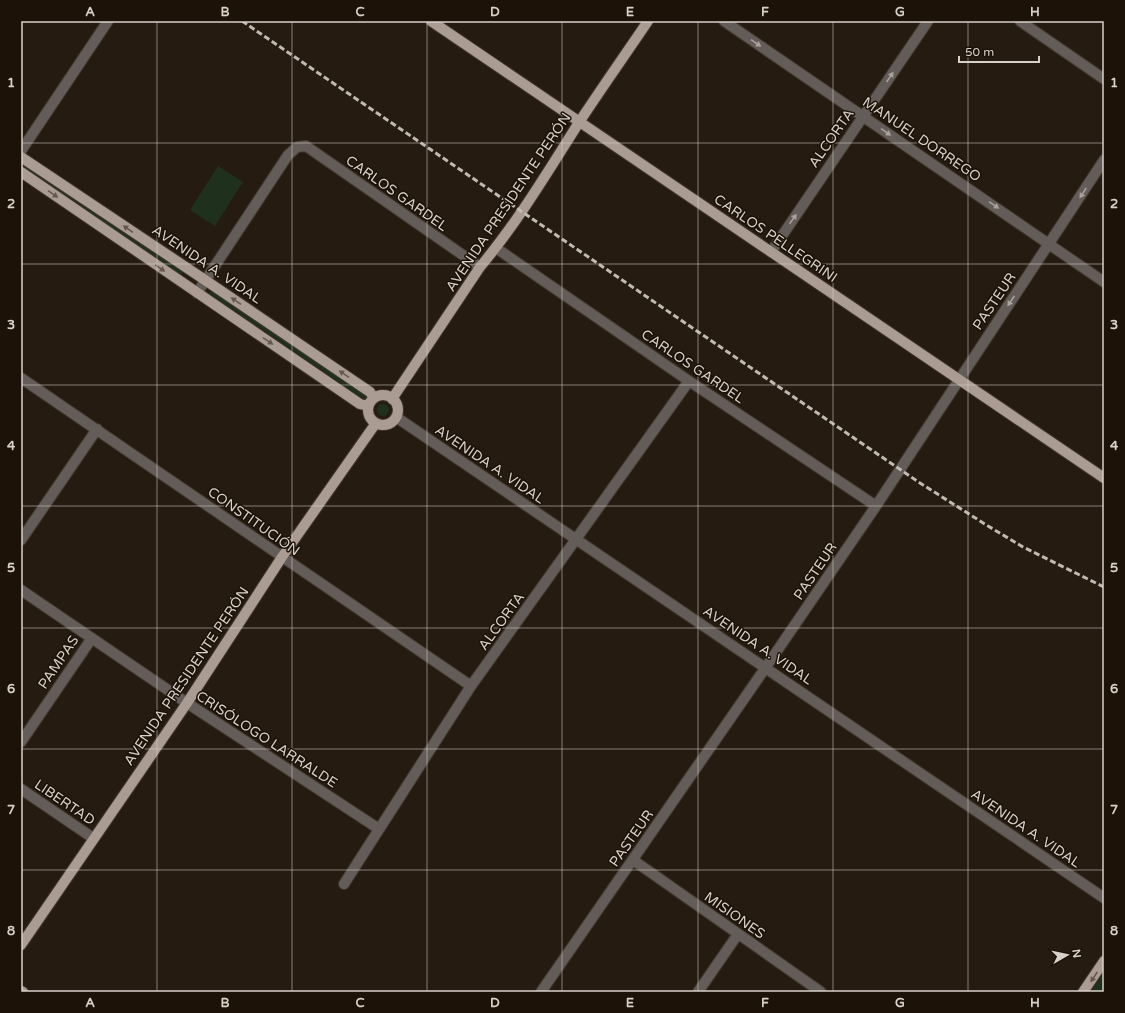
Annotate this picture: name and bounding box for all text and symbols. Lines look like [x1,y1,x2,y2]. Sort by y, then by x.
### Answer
text: A [85,4,95,20]
text: B [220,4,230,20]
text: C [355,4,365,20]
text: D [490,4,500,20]
text: E [626,4,634,20]
text: F [761,4,769,20]
text: G [895,4,905,20]
text: H [1030,4,1040,20]
scale bar [959,38,1039,64]
one-way arrow [751,39,761,47]
text: 50 m [965,45,994,59]
one-way arrow [886,72,894,83]
text: 1 [7,75,15,91]
text: 1 [1110,75,1118,91]
street label: MANUEL DORREGO [859,93,984,185]
street label: ALCORTA [805,106,858,171]
street label: AVENIDA PRESIDENTE PERÓN [442,110,575,295]
one-way arrow [881,128,892,136]
street label: CARLOS GARDEL [343,152,451,235]
one-way arrow [1079,187,1086,199]
one-way arrow [48,190,58,198]
street label: CARLOS PELLEGRINI [711,191,841,286]
text: 2 [7,196,15,212]
text: 2 [1110,196,1118,212]
one-way arrow [989,201,999,209]
one-way arrow [789,214,797,225]
street label: AVENIDA A. VIDAL [149,221,265,307]
one-way arrow [123,225,134,233]
one-way arrow [155,264,165,272]
street label: PASTEUR [969,269,1020,333]
one-way arrow [1007,296,1015,306]
one-way arrow [231,297,242,305]
text: 3 [7,317,15,333]
text: 3 [1110,317,1118,333]
street label: CARLOS GARDEL [638,326,747,407]
one-way arrow [262,337,273,345]
one-way arrow [339,370,349,378]
street label: AVENIDA A. VIDAL [432,421,548,507]
text: 4 [7,438,16,454]
text: 4 [1110,438,1119,454]
street label: CONSTITUCIÓN [205,483,303,559]
street label: PASTEUR [790,539,841,603]
text: 5 [7,560,15,576]
text: 5 [1110,560,1118,576]
street label: AVENIDA PRESIDENTE PERÓN [120,584,253,769]
street label: ALCORTA [475,589,528,654]
street label: AVENIDA A. VIDAL [700,602,816,688]
street label: PAMPAS [34,632,83,692]
text: 6 [7,681,15,697]
text: 6 [1110,681,1118,697]
street label: CRISÓLOGO LARRALDE [193,687,341,791]
street label: LIBERTAD [31,776,98,829]
street label: AVENIDA A. VIDAL [968,785,1084,871]
text: 7 [7,802,15,818]
text: 7 [1110,802,1118,818]
street label: PASTEUR [606,807,657,870]
street label: MISIONES [701,888,769,943]
text: 8 [7,923,15,939]
text: 8 [1110,923,1118,939]
north arrow [1047,935,1087,975]
text: N [1069,948,1083,959]
one-way arrow [1090,971,1098,982]
text: A [85,995,95,1011]
text: B [220,995,230,1011]
text: C [355,995,365,1011]
text: D [490,995,500,1011]
text: E [626,995,634,1011]
text: F [761,995,769,1011]
text: G [895,995,905,1011]
text: H [1030,995,1040,1011]

